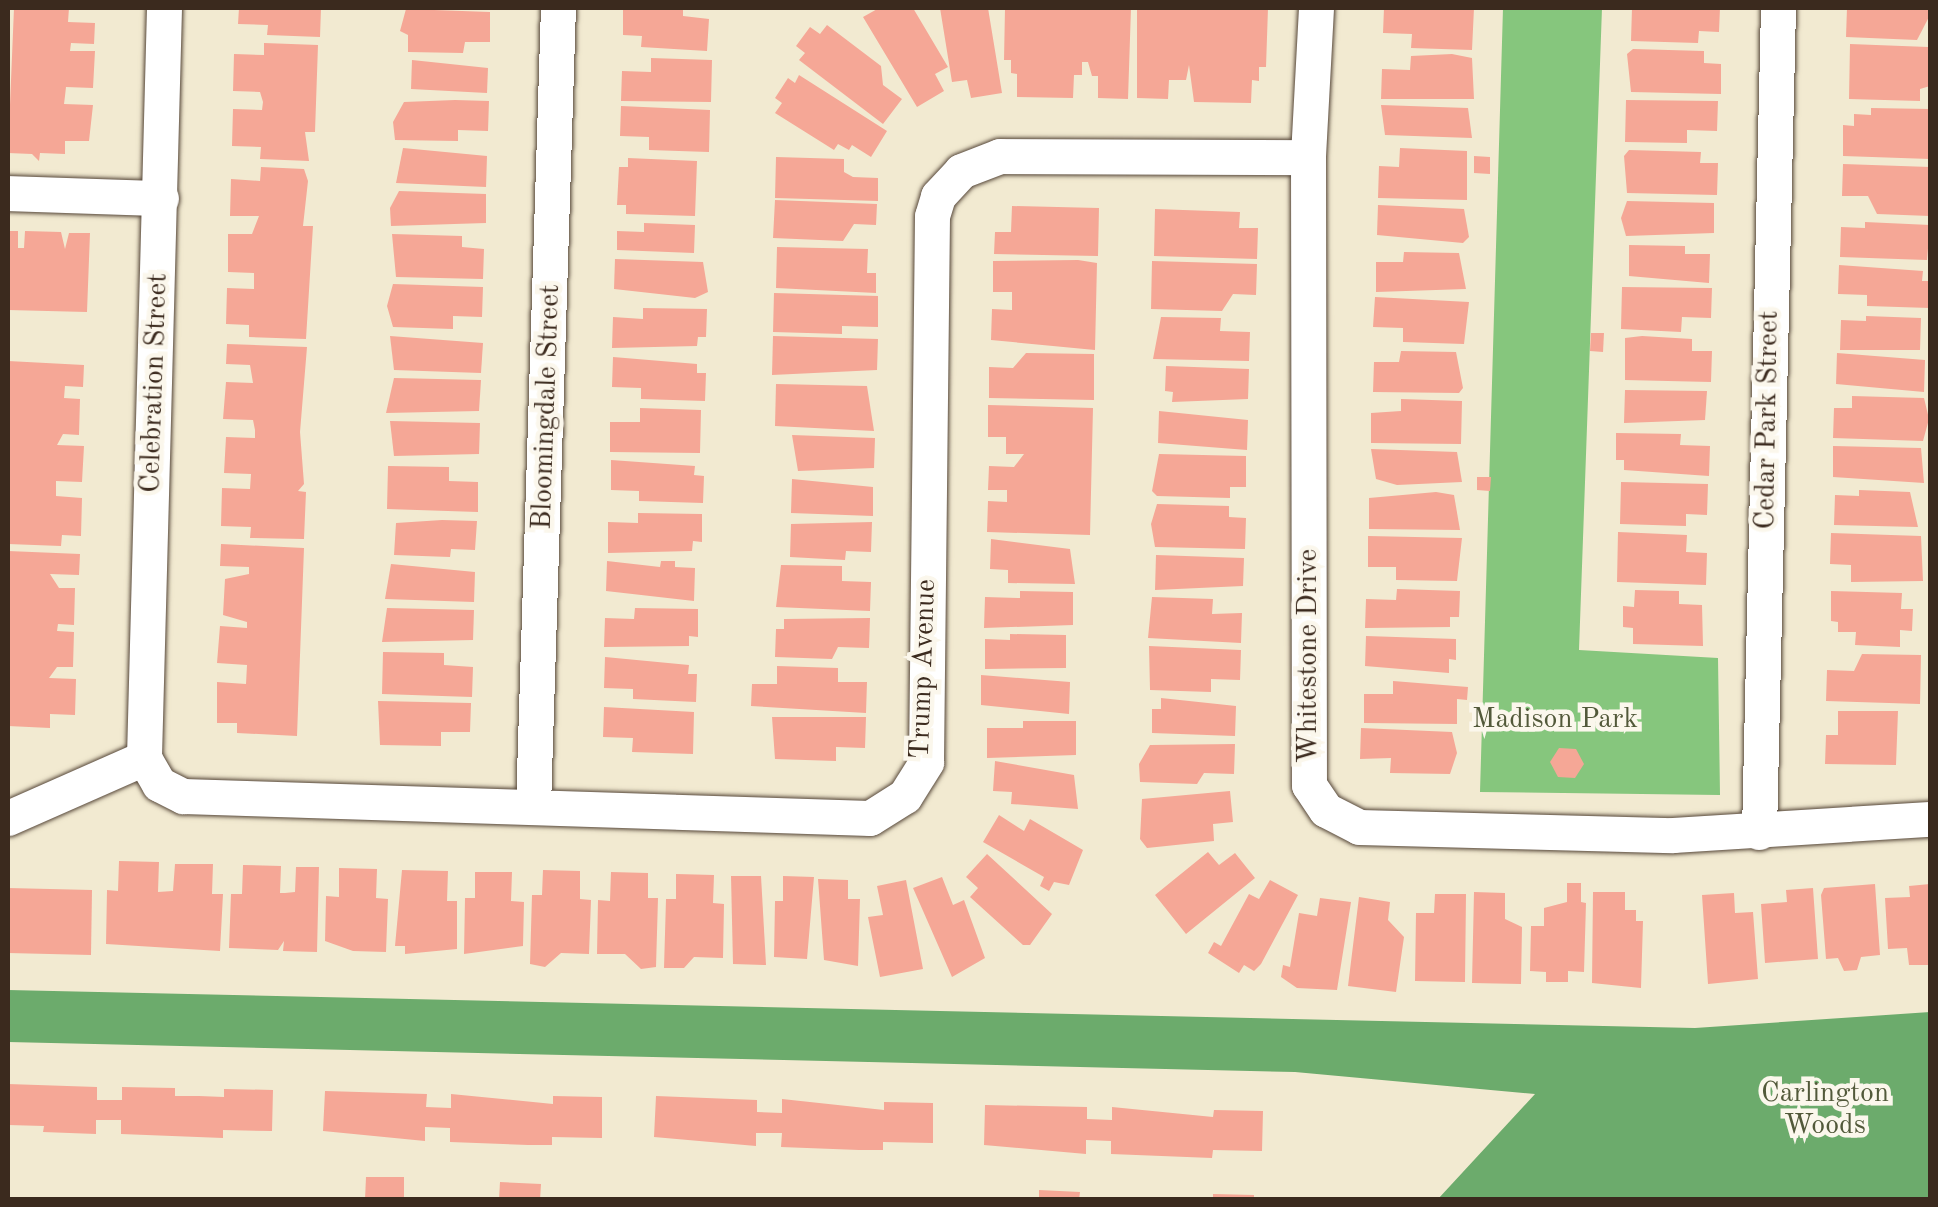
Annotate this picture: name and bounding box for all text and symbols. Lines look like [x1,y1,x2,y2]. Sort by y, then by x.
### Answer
street label: Celebration Street [134,272,176,494]
street label: Bloomingdale Street [526,284,568,530]
street label: Cedar Park Street [1749,310,1787,530]
street label: Whitestone Drive [1292,549,1326,763]
street label: Trump Avenue [904,579,944,759]
park label: Madison Park [1472,703,1638,737]
park label: Carlington Woods [1761,1077,1889,1143]

